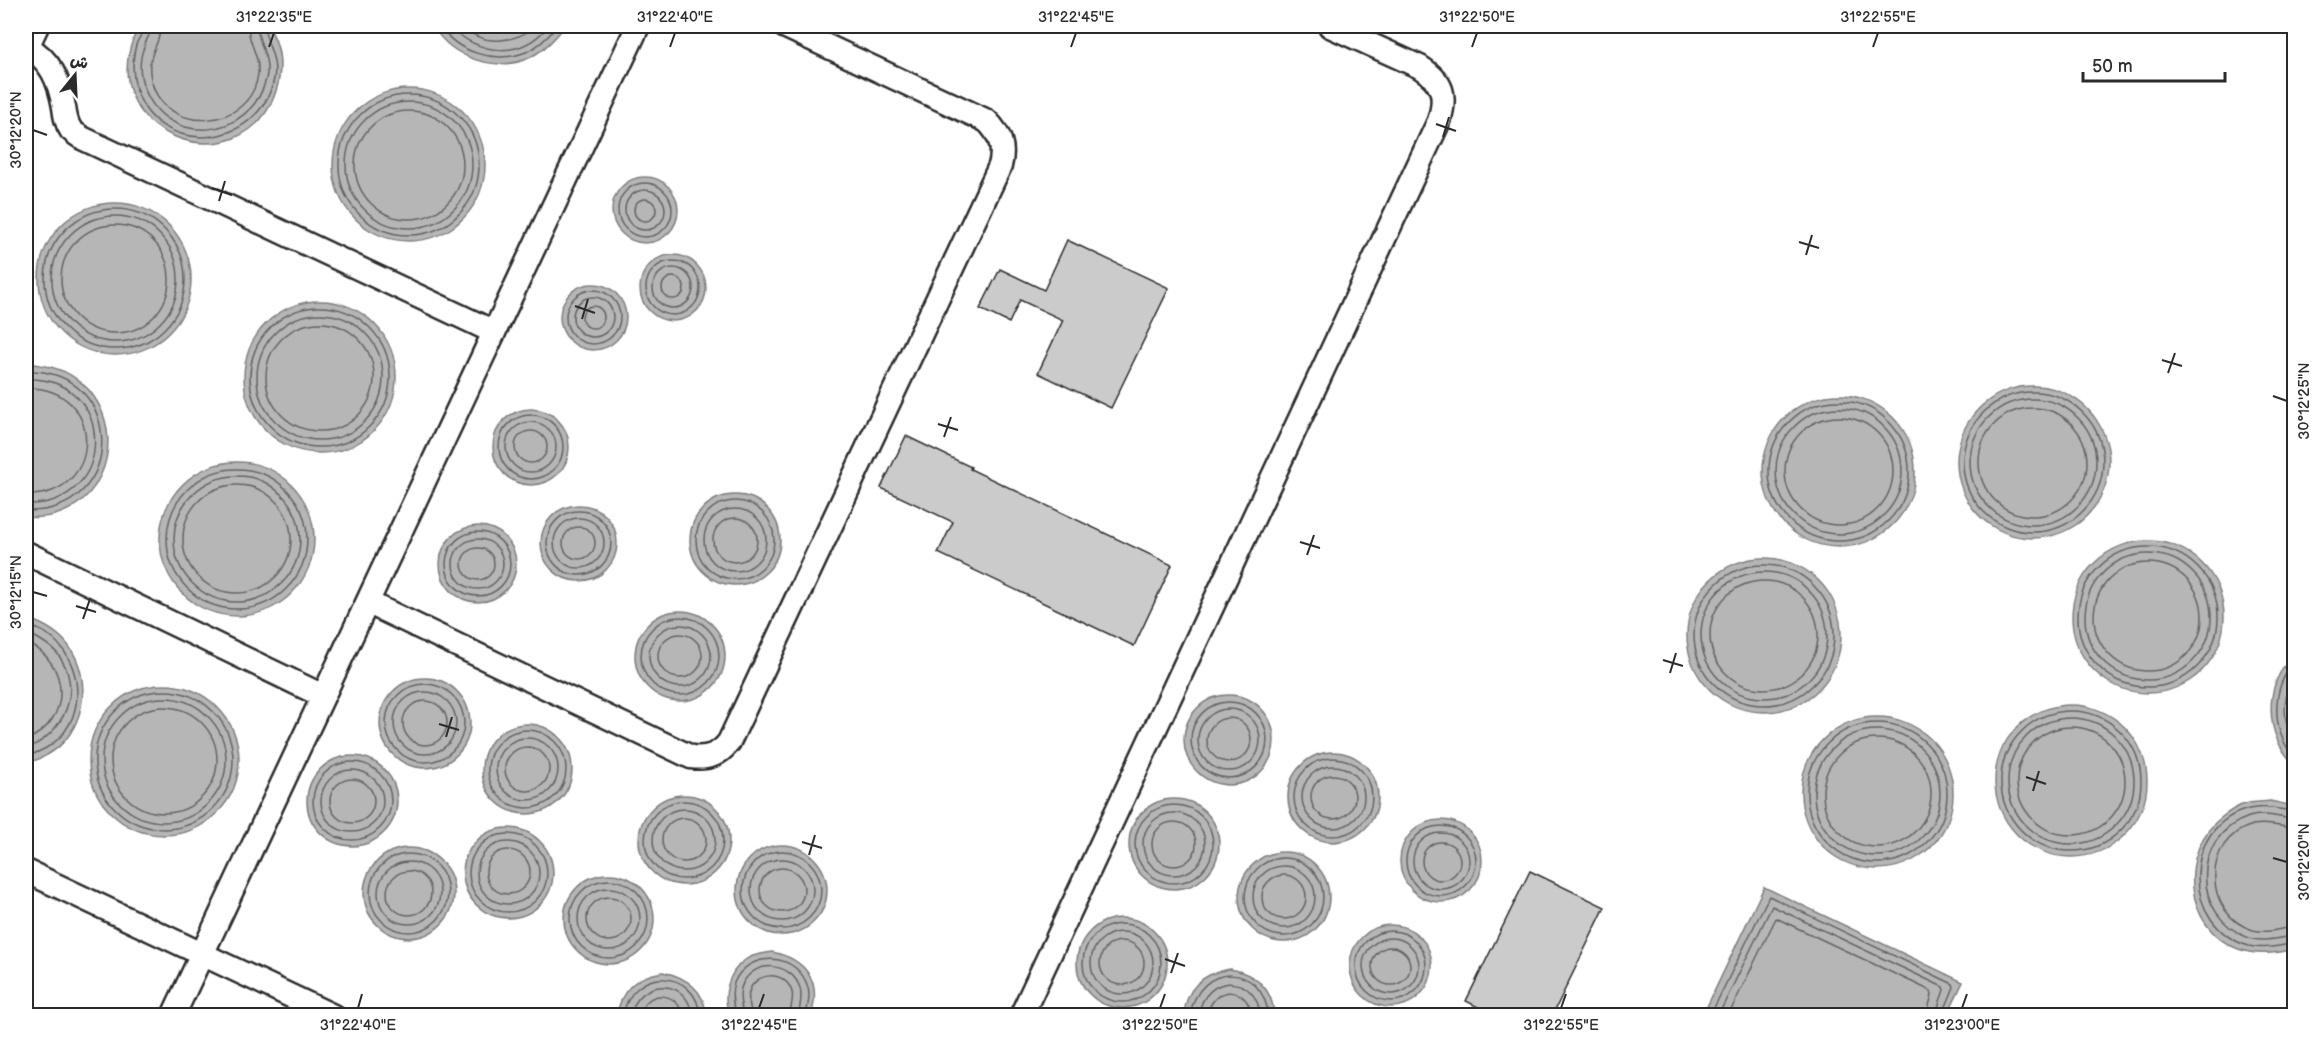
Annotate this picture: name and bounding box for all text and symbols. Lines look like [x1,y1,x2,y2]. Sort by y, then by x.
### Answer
text: 31°22'35"E [236,8,312,27]
text: 31°22'40"E [637,8,713,27]
text: 31°22'45"E [1038,8,1114,27]
text: 31°22'50"E [1439,8,1515,27]
text: 31°22'55"E [1840,8,1916,27]
north arrow [45,45,105,105]
scale bar [2083,45,2226,83]
text: ش [68,50,90,74]
text: 50 m [2092,56,2133,77]
text: 30°12'20"N [7,91,26,169]
text: 30°12'25"N [2295,362,2314,440]
text: 30°12'15"N [7,555,26,629]
text: 30°12'20"N [2295,823,2314,901]
text: 31°22'40"E [320,1016,396,1035]
text: 31°22'45"E [721,1016,797,1035]
text: 31°22'50"E [1122,1016,1198,1035]
text: 31°22'55"E [1523,1016,1599,1035]
text: 31°23'00"E [1924,1016,2000,1035]

